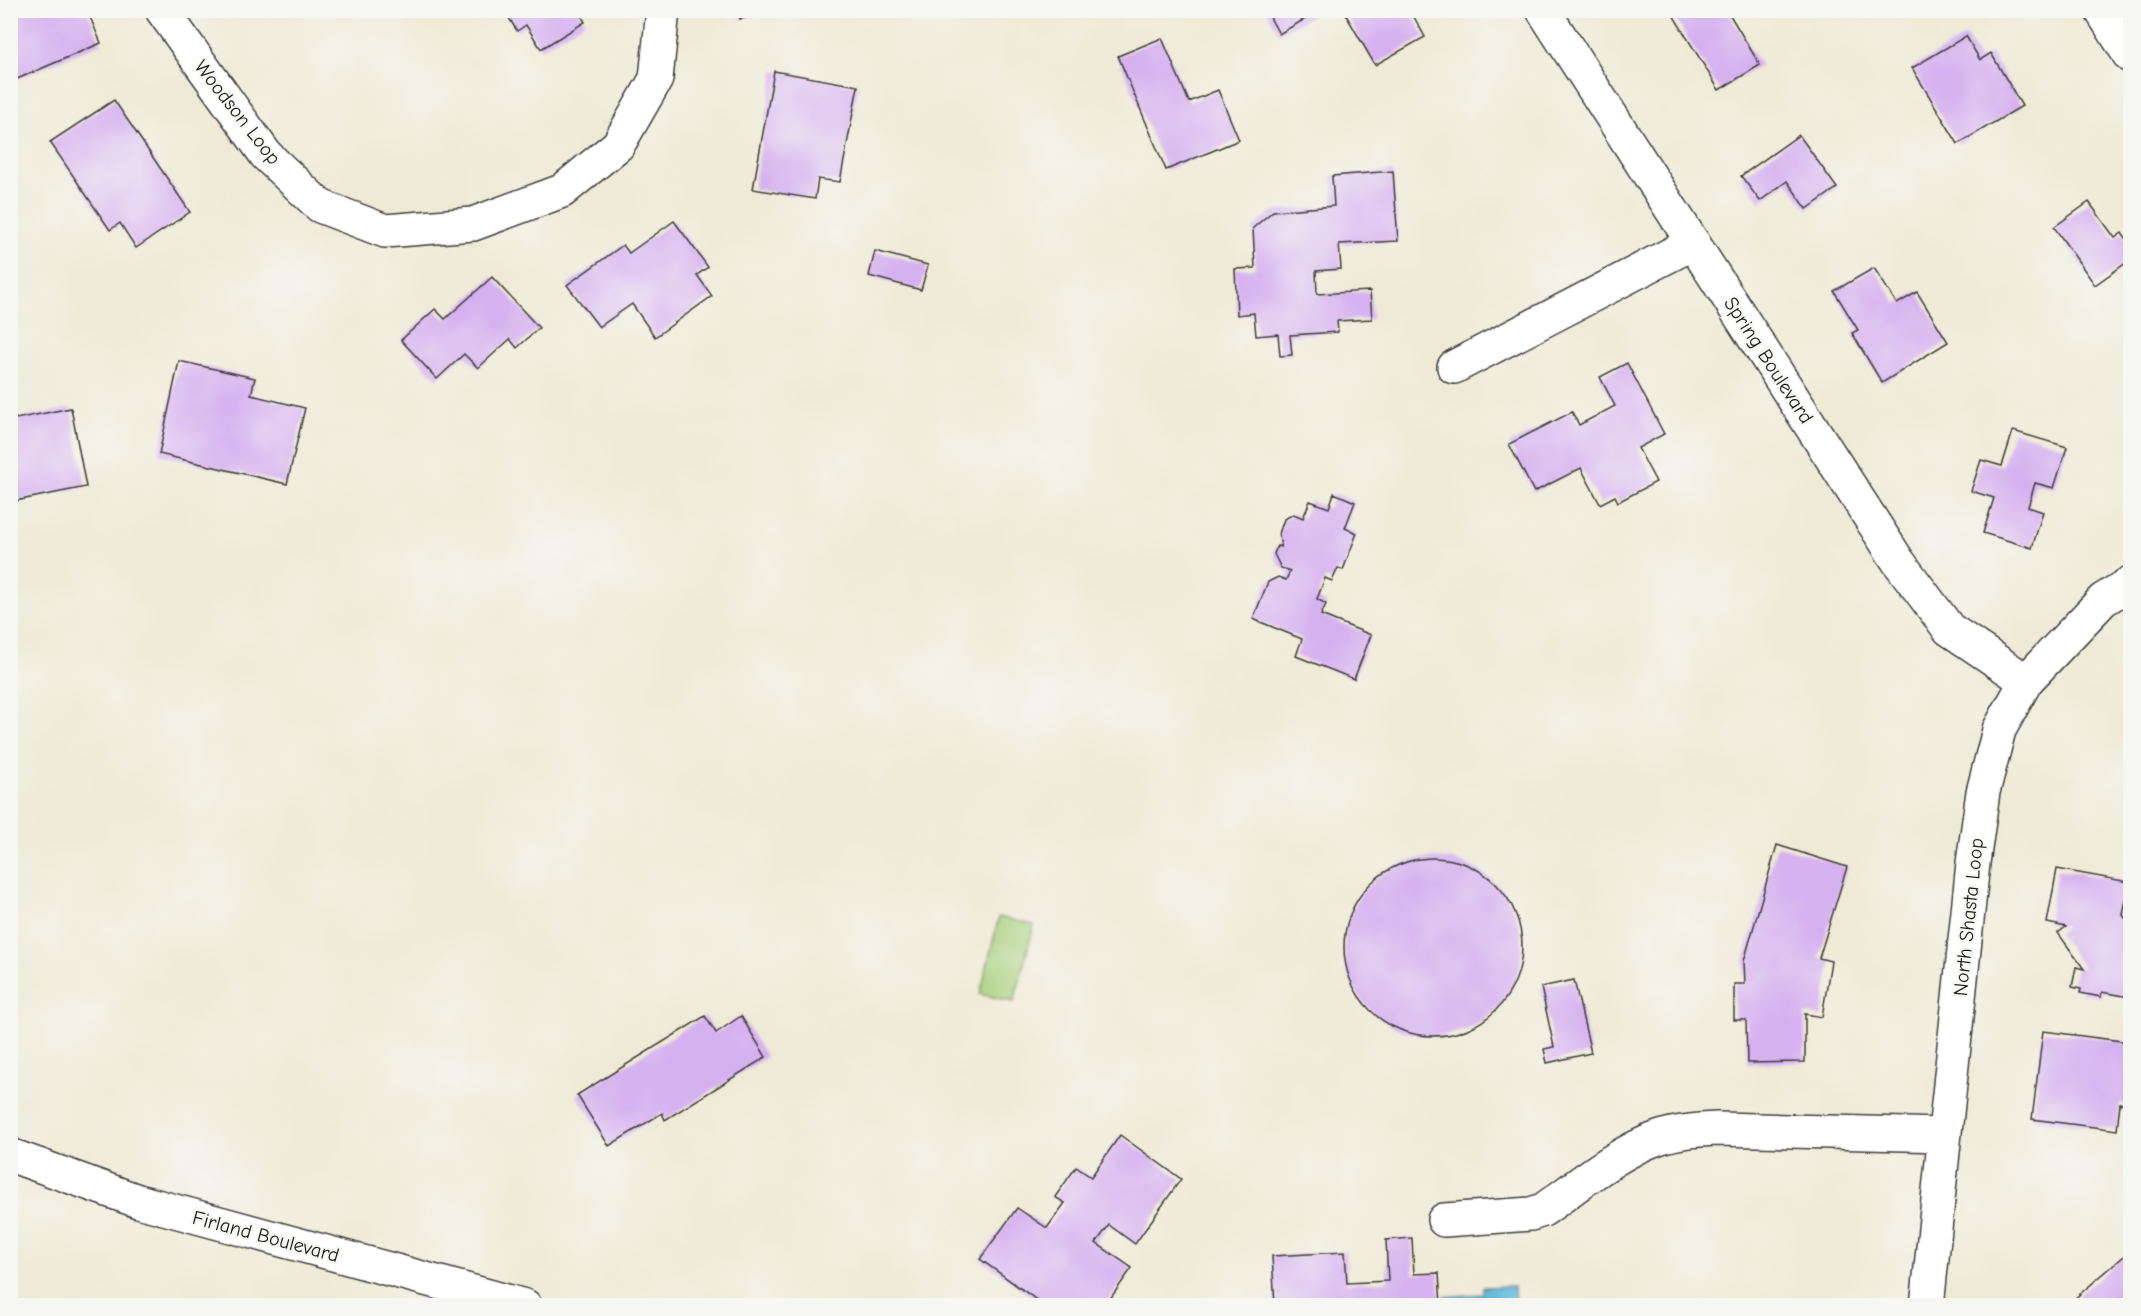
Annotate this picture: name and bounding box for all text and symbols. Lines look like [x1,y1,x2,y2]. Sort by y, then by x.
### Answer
street label: Woodson Loop [190,55,286,169]
street label: Spring Boulevard [1719,293,1818,428]
street label: North Shasta Loop [1949,837,1988,997]
street label: Firland Boulevard [190,1206,342,1267]

